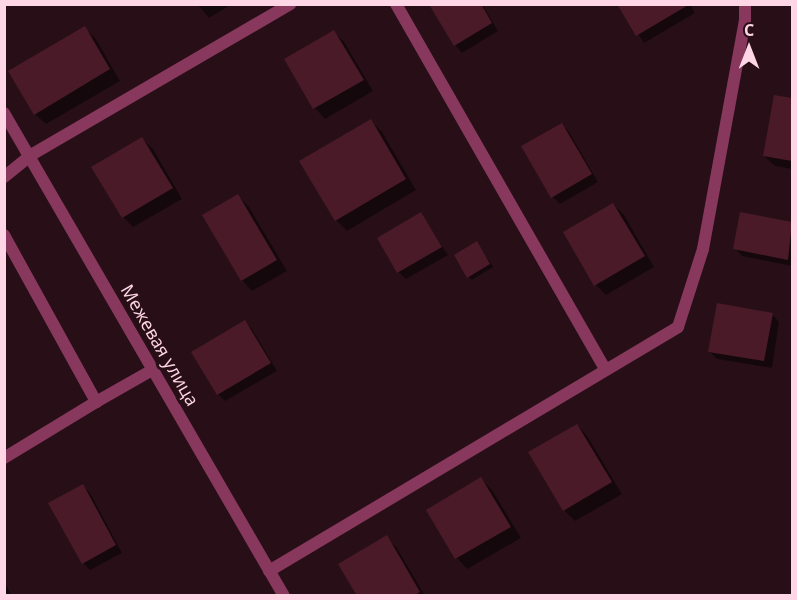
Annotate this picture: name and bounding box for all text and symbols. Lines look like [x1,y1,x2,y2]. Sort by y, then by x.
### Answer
north arrow [719,18,779,78]
text: С [744,19,754,41]
street label: Межевая улица [116,280,204,410]

